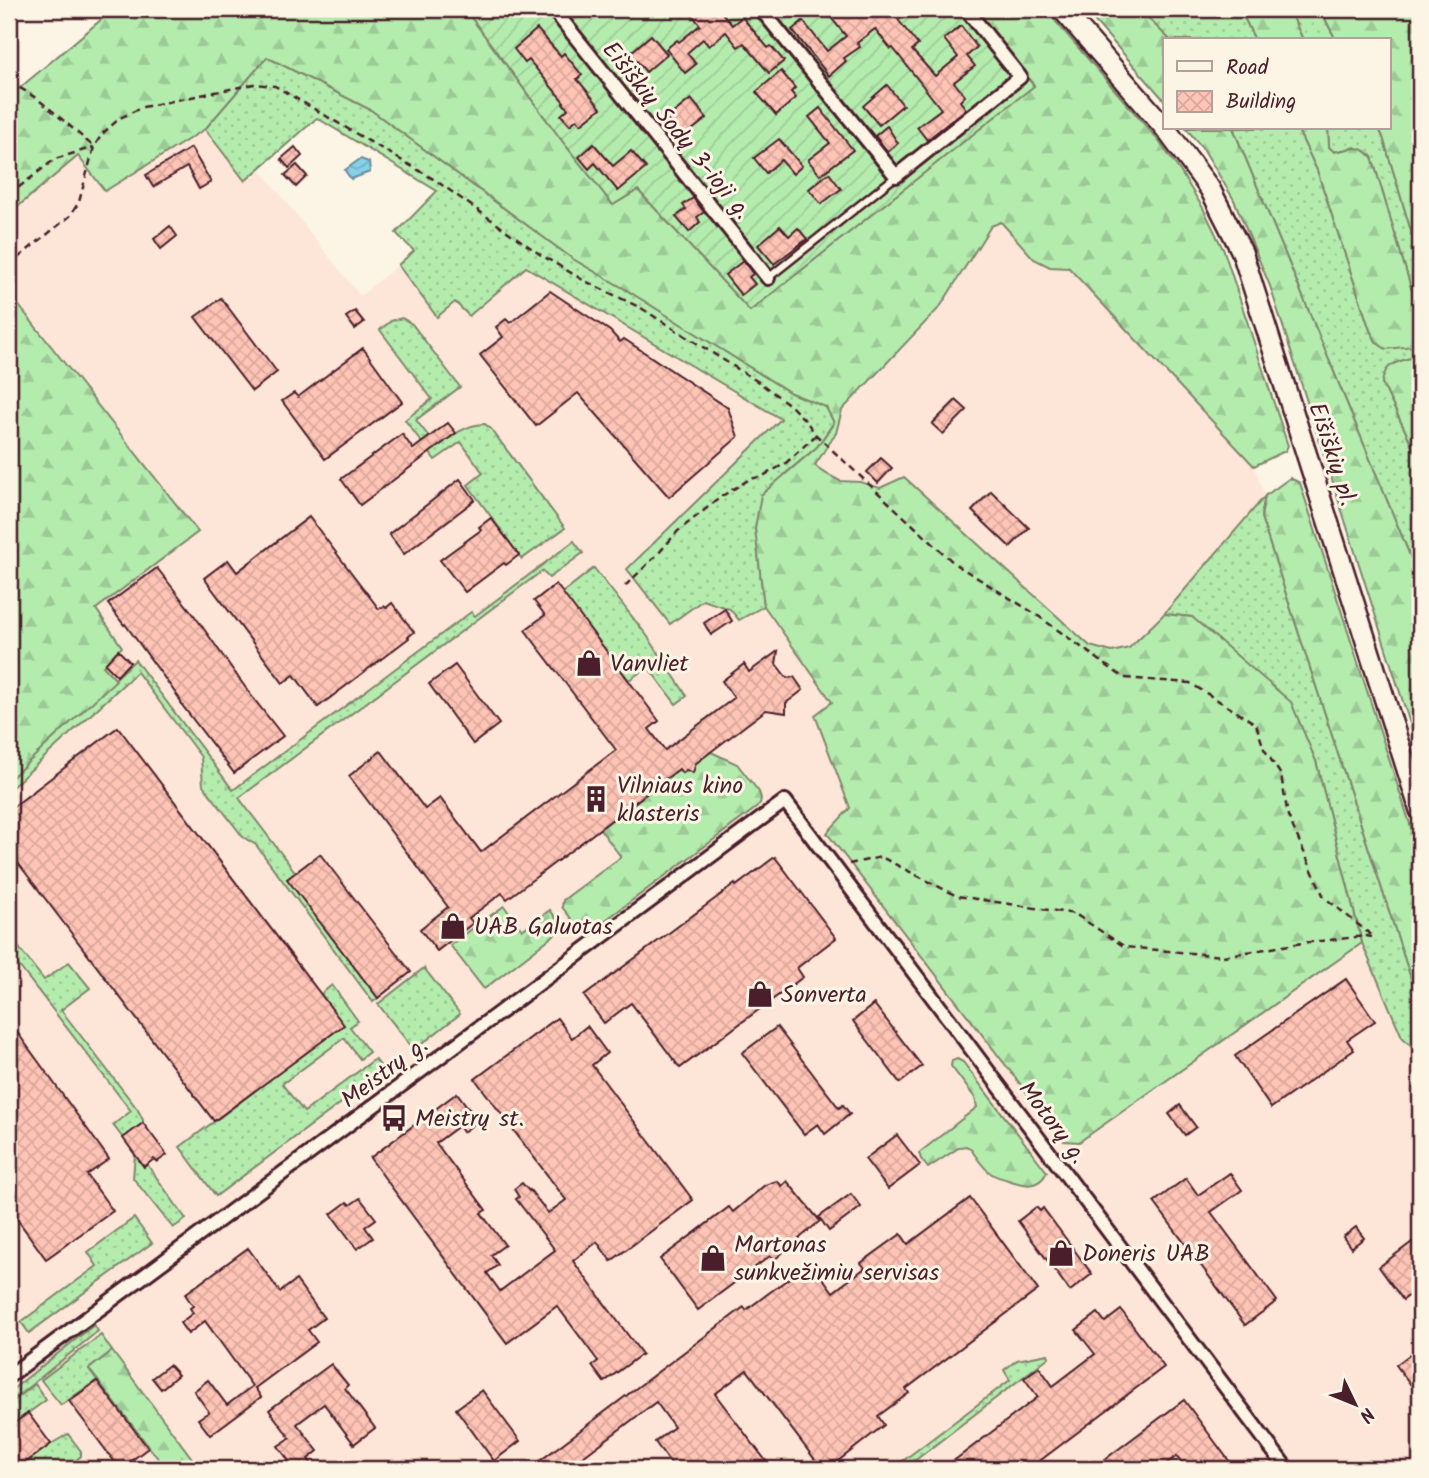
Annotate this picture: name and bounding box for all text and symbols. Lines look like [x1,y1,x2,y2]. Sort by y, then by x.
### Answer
street label: Eišiškių Sodų 3-ioji g. [591,33,760,229]
legend [1163,38,1390,130]
text: Road [1226,52,1269,85]
text: Building [1226,86,1296,119]
street label: Eišiškių pl. [1296,398,1367,511]
place label: Vanvliet [610,645,689,684]
shop icon: Vanvliet [574,648,604,678]
place label: Vilniaus kino klasteris [617,767,743,834]
building icon: Vilniaus kino klasteris [581,784,611,814]
place label: UAB Galuotas [474,908,613,947]
shop icon: UAB Galuotas [438,911,468,941]
place label: Sonverta [781,976,867,1015]
shop icon: Sonverta [745,979,775,1009]
street label: Meistrų g. [333,1027,437,1119]
street label: Motorų g. [1007,1073,1096,1173]
place label: Meistrų st. [415,1100,524,1139]
bus stop icon: Meistrų st. [379,1103,409,1133]
place label: Martonas sunkvežimiu servisas [734,1226,939,1293]
place label: Doneris UAB [1082,1235,1210,1274]
shop icon: Doneris UAB [1046,1238,1076,1268]
shop icon: Martonas sunkvežimiu servisas [698,1243,728,1273]
north arrow [1320,1370,1390,1440]
text: N [1351,1400,1381,1429]

